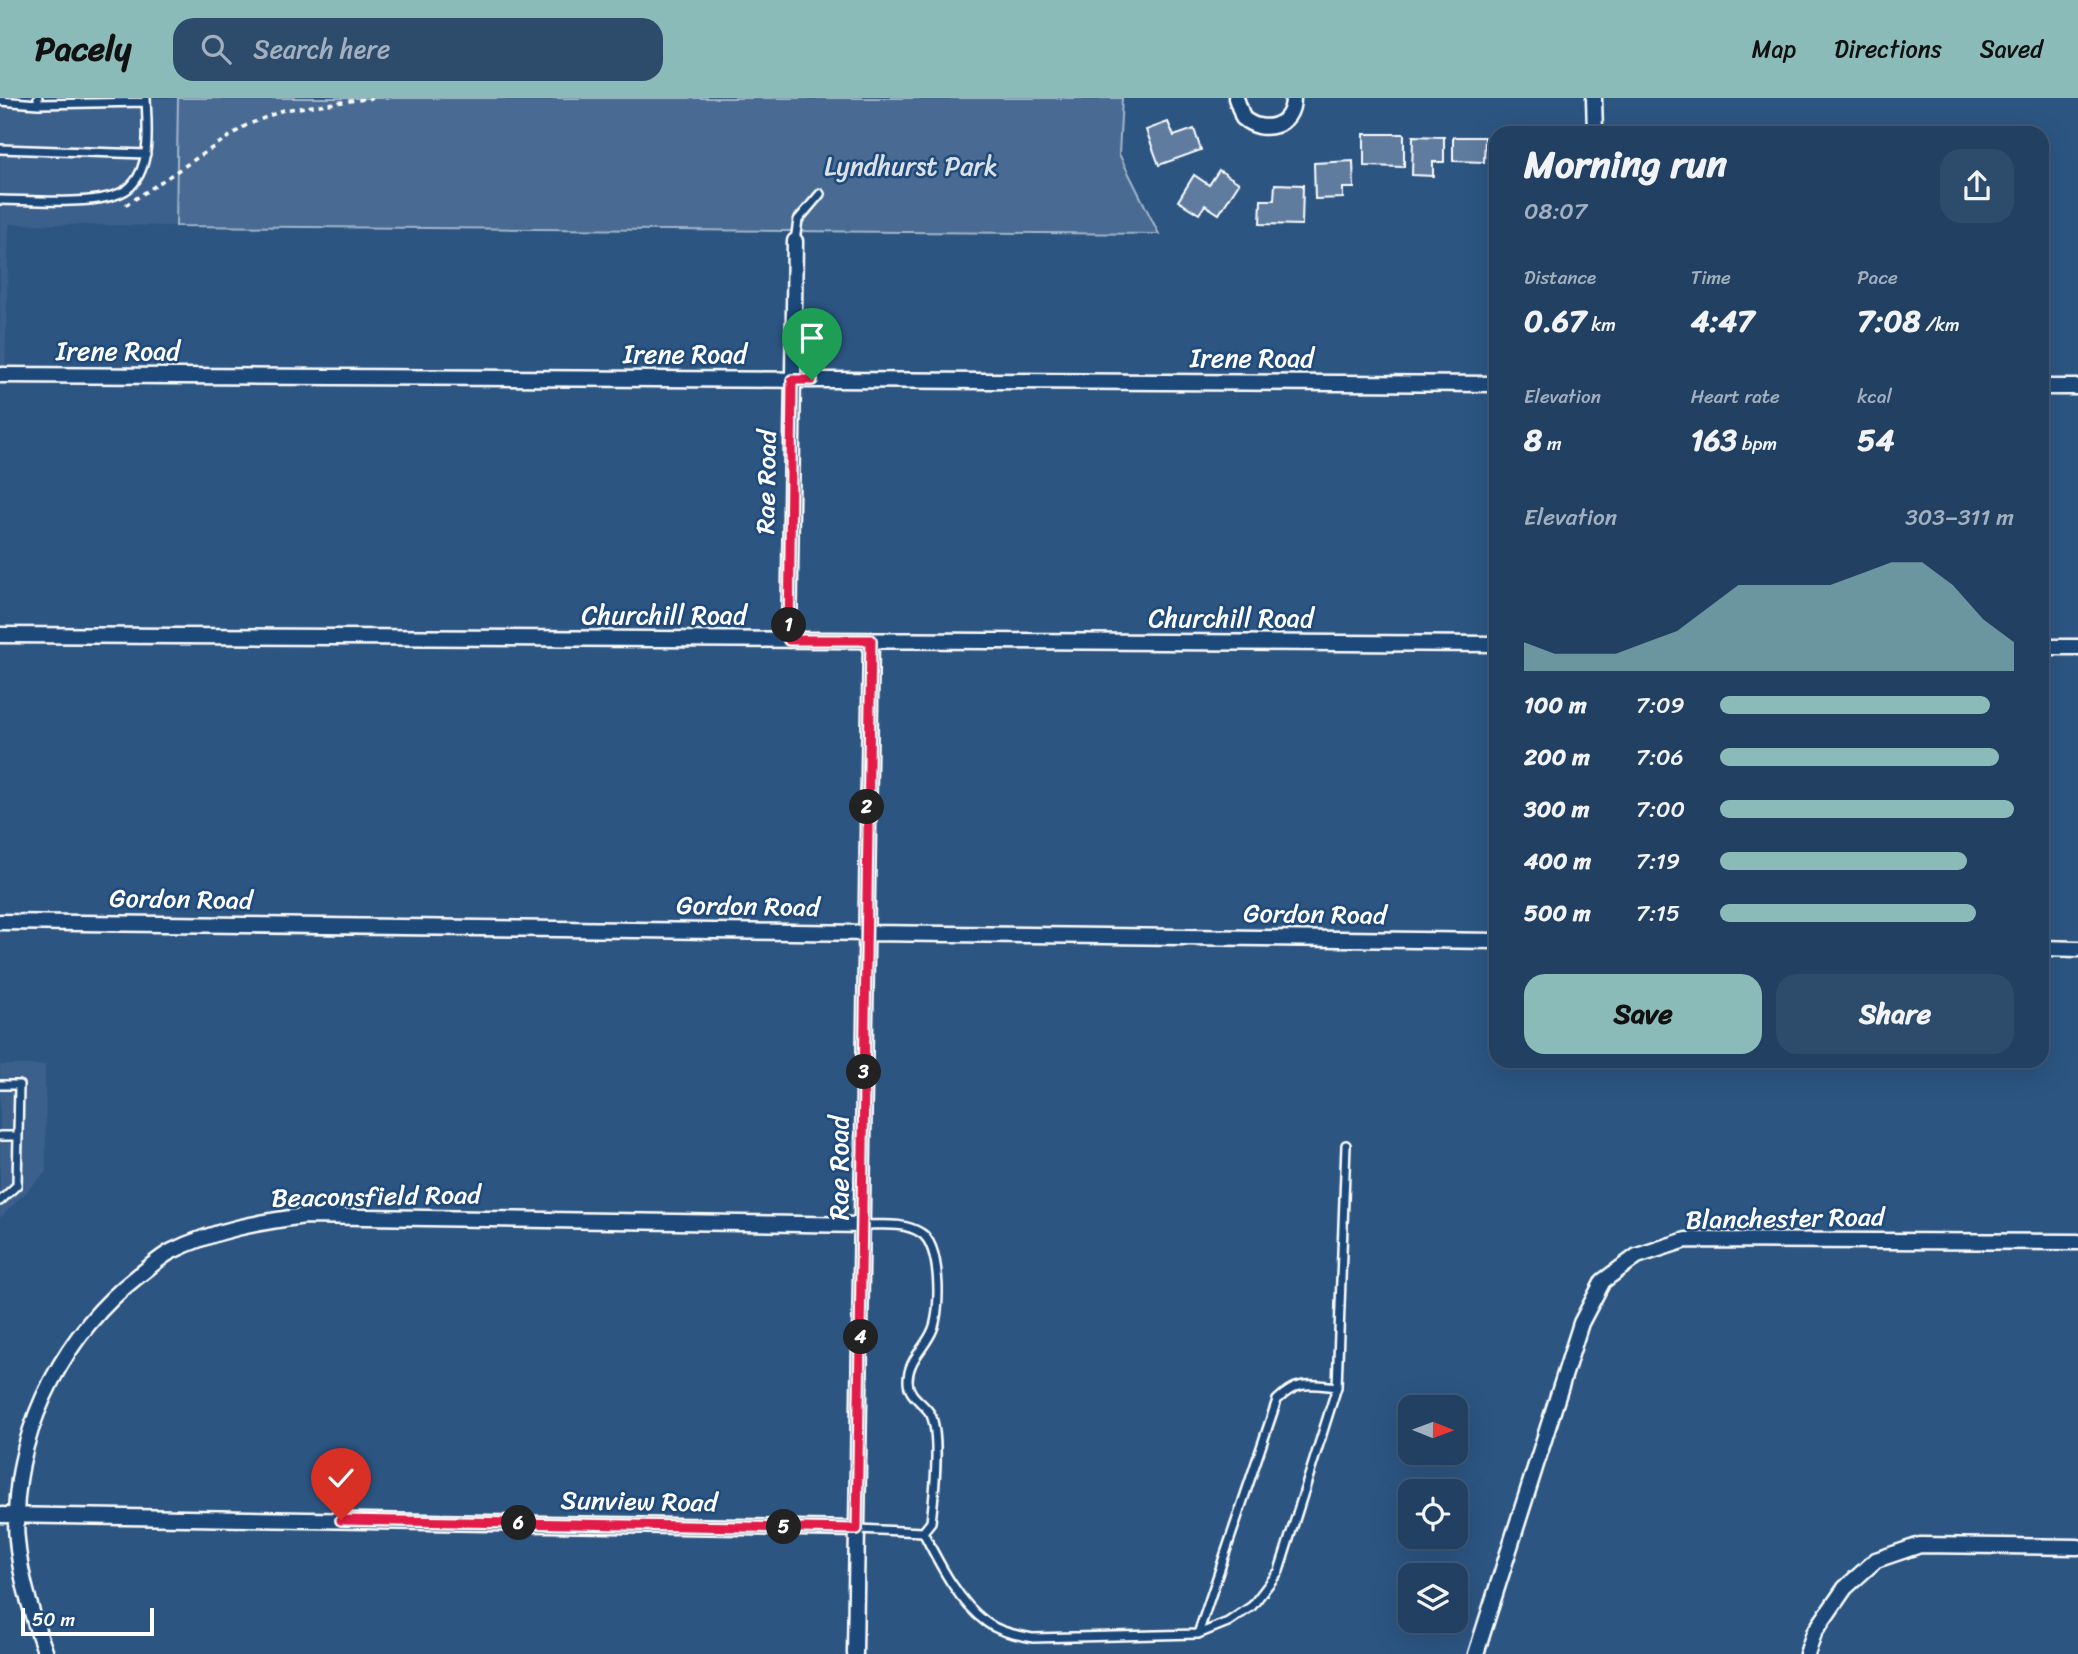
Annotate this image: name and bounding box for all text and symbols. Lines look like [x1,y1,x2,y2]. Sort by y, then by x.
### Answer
search box [173,18,663,81]
text: Pacely [35,20,131,78]
text: Search here [253,26,390,72]
text: Map [1752,28,1796,70]
text: Directions [1834,28,1942,70]
text: Saved [1980,28,2043,70]
icon: search [197,30,235,68]
text: Morning run [1524,131,1727,198]
park label: Lyndhurst Park [824,143,998,189]
button: share [1940,149,2014,223]
text: 08:07 [1524,191,1587,232]
text: Distance [1524,261,1596,294]
text: Time [1691,261,1731,294]
text: Pace [1857,261,1898,294]
text: 0.67 [1524,294,1586,348]
text: 4:47 [1691,294,1754,348]
text: 7:08 [1857,294,1921,348]
pin [782,308,842,380]
text: km [1586,308,1616,341]
text: /km [1921,308,1960,341]
icon: arrive [793,319,831,357]
street label: Irene Road [55,328,182,374]
street label: Irene Road [622,331,749,377]
street label: Irene Road [1189,335,1316,381]
text: Elevation [1524,380,1601,413]
text: Heart rate [1691,380,1780,413]
text: kcal [1857,380,1892,413]
text: 8 [1524,413,1542,467]
text: 163 [1691,413,1737,467]
text: 54 [1857,413,1894,467]
street label: Rae Road [742,427,790,535]
text: m [1542,427,1562,460]
text: bpm [1737,427,1777,460]
text: Elevation [1524,497,1617,538]
text: 303–311 m [1905,497,2014,538]
street label: Churchill Road [581,592,749,638]
street label: Churchill Road [1148,595,1316,641]
pin: 1 [772,608,806,642]
text: 1 [784,608,793,641]
text: 100 m [1524,685,1587,726]
text: 7:09 [1636,685,1685,726]
text: 200 m [1524,737,1590,778]
text: 7:06 [1636,737,1684,778]
text: 300 m [1524,789,1589,830]
text: 7:00 [1636,789,1685,830]
pin: 2 [850,790,884,824]
text: 2 [861,790,872,823]
text: 400 m [1524,841,1591,882]
text: 7:19 [1636,841,1680,882]
street label: Gordon Road [109,875,255,923]
street label: Gordon Road [676,882,822,930]
street label: Gordon Road [1243,890,1389,938]
text: 500 m [1524,893,1591,934]
text: 7:15 [1636,893,1680,934]
button: Save [1524,974,1762,1054]
button: Share [1776,974,2014,1054]
pin: 3 [846,1054,882,1090]
text: 3 [858,1055,869,1088]
street label: Rae Road [816,1114,862,1220]
street label: Beaconsfield Road [271,1171,483,1221]
street label: Blanchester Road [1685,1193,1887,1243]
pin: 4 [844,1320,878,1354]
text: 4 [855,1320,866,1353]
north arrow [1398,1395,1468,1465]
map controls [1398,1395,1468,1633]
pin [311,1448,371,1520]
icon: check [322,1459,360,1497]
street label: Sunview Road [560,1477,720,1525]
button: locate [1398,1479,1468,1549]
pin: 6 [502,1506,536,1540]
text: 6 [513,1506,524,1539]
pin: 5 [766,1510,802,1544]
text: 5 [778,1510,789,1543]
button: layers [1398,1563,1468,1633]
text: 50 m [32,1603,75,1636]
scale bar [21,1605,154,1637]

